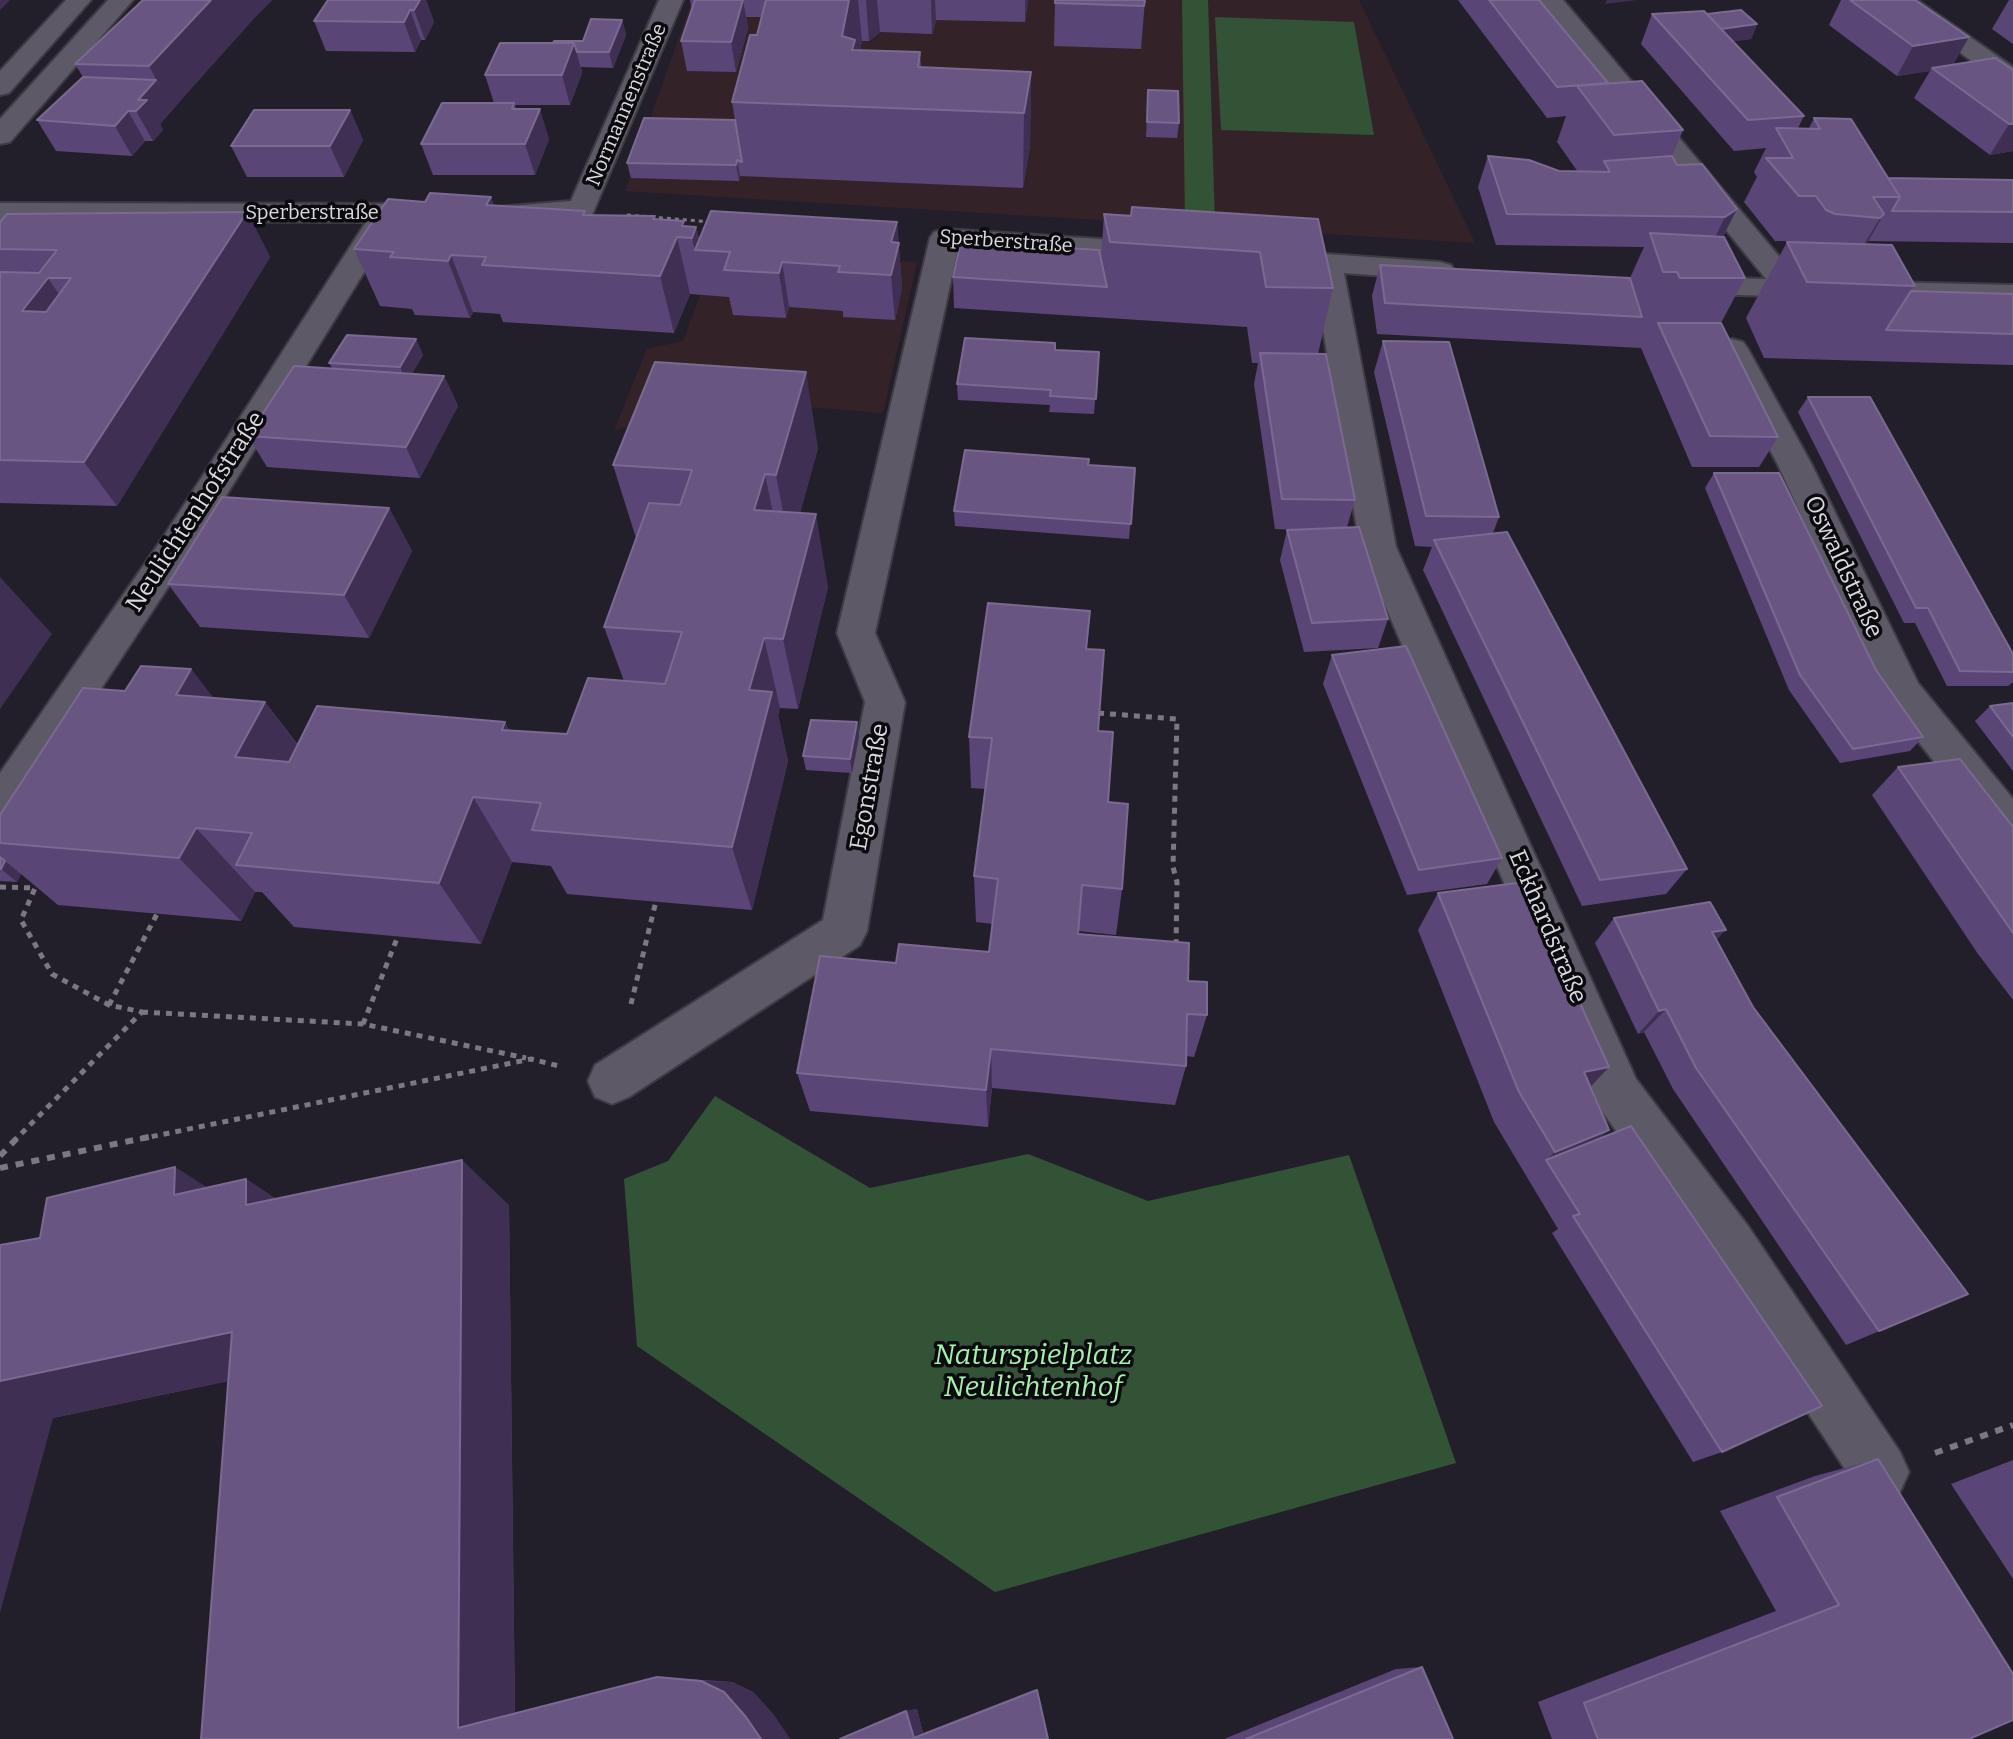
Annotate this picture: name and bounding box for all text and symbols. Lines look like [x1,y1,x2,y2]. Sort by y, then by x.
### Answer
street label: Normannenstraße [582,20,672,190]
street label: Sperberstraße [245,201,379,225]
street label: Sperberstraße [939,225,1073,259]
street label: Neulichtenhofstraße [121,406,271,618]
street label: Oswaldstraße [1798,491,1888,643]
street label: Egonstraße [845,721,895,853]
street label: Eckhardstraße [1502,846,1592,1008]
park label: Naturspielplatz Neulichtenhof [934,1339,1132,1405]

